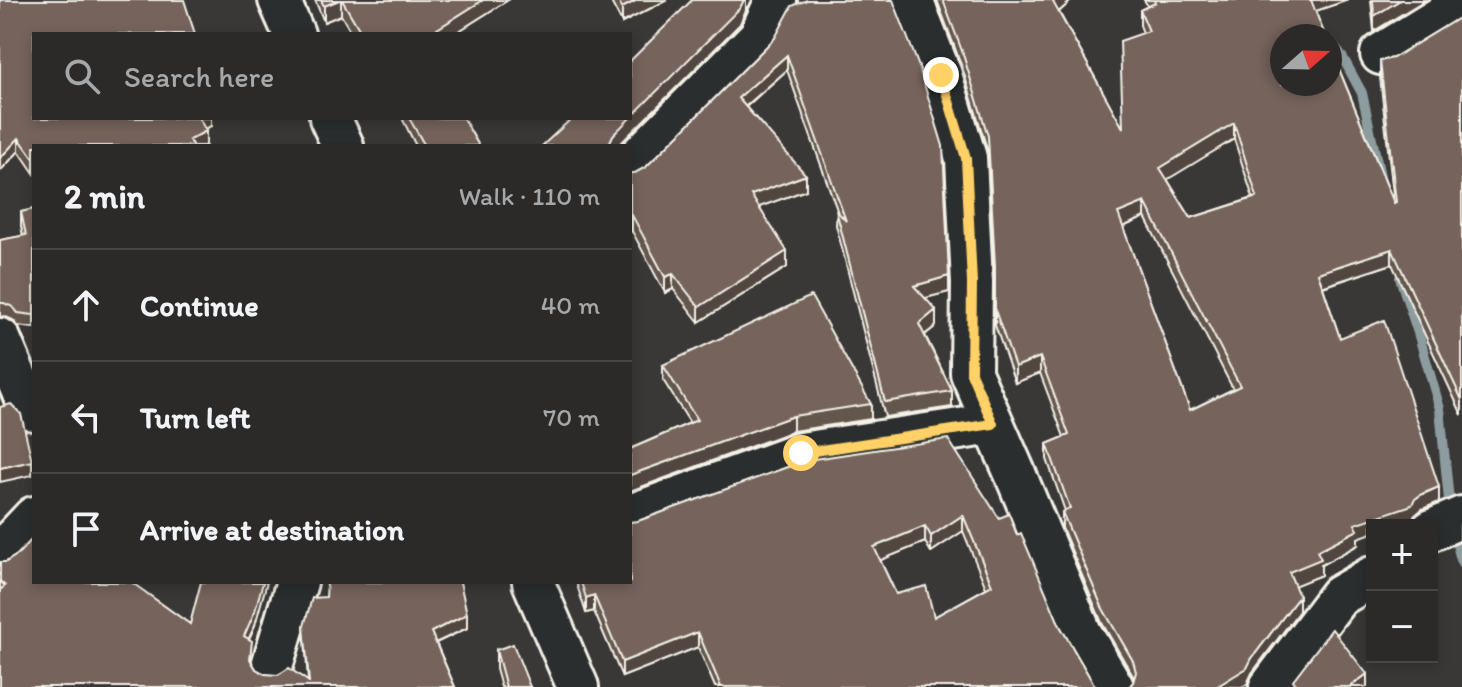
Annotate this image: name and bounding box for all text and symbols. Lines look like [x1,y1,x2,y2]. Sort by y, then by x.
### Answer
north arrow [1270,24,1342,96]
search box [32,32,632,120]
icon: search [60,54,104,98]
route end [923,57,959,93]
text: Search here [124,58,274,95]
text: 2 min [64,176,145,217]
text: Walk · 110 m [459,180,600,212]
icon: ahead [64,283,108,327]
text: Continue [140,287,259,324]
text: 40 m [541,289,600,321]
icon: left [64,395,108,439]
text: Turn left [140,399,251,436]
text: 70 m [543,401,600,433]
route start [783,435,819,471]
icon: arrive [64,507,108,551]
text: Arrive at destination [140,511,404,548]
map controls [1366,519,1438,663]
button: + [1366,519,1438,591]
button: − [1366,591,1438,663]

